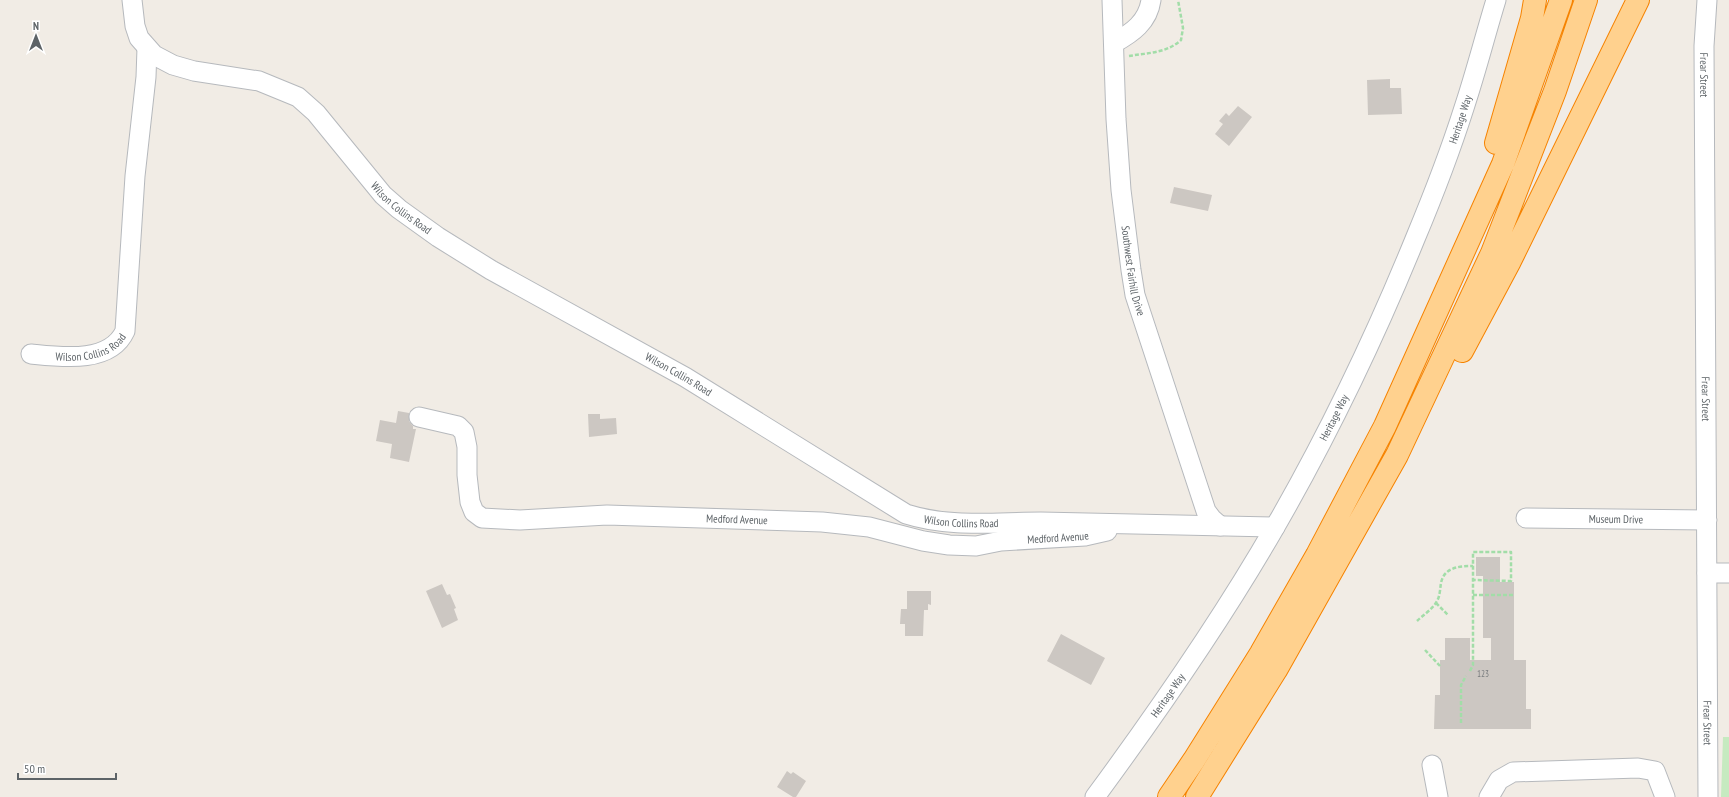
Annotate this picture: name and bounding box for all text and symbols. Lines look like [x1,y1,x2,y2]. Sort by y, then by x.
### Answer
north arrow [16,16,56,56]
text: N [33,19,39,33]
street label: Frear Street [1697,53,1711,97]
street label: Heritage Way [1446,93,1475,146]
street label: Wilson Collins Road [368,179,434,237]
street label: Southwest Fairhill Drive [1119,225,1148,318]
street label: Wilson Collins Road [55,331,129,364]
street label: Wilson Collins Road [643,349,715,399]
street label: Frear Street [1699,377,1713,421]
street label: Heritage Way [1316,391,1352,443]
street label: Medford Avenue [706,511,768,527]
street label: Wilson Collins Road [923,512,999,530]
street label: Museum Drive [1589,512,1644,526]
street label: Medford Avenue [1027,528,1091,546]
house number: 123 [1477,668,1489,679]
street label: Heritage Way [1148,670,1188,720]
street label: Frear Street [1700,701,1715,745]
scale bar [18,755,116,781]
text: 50 m [24,761,45,776]

